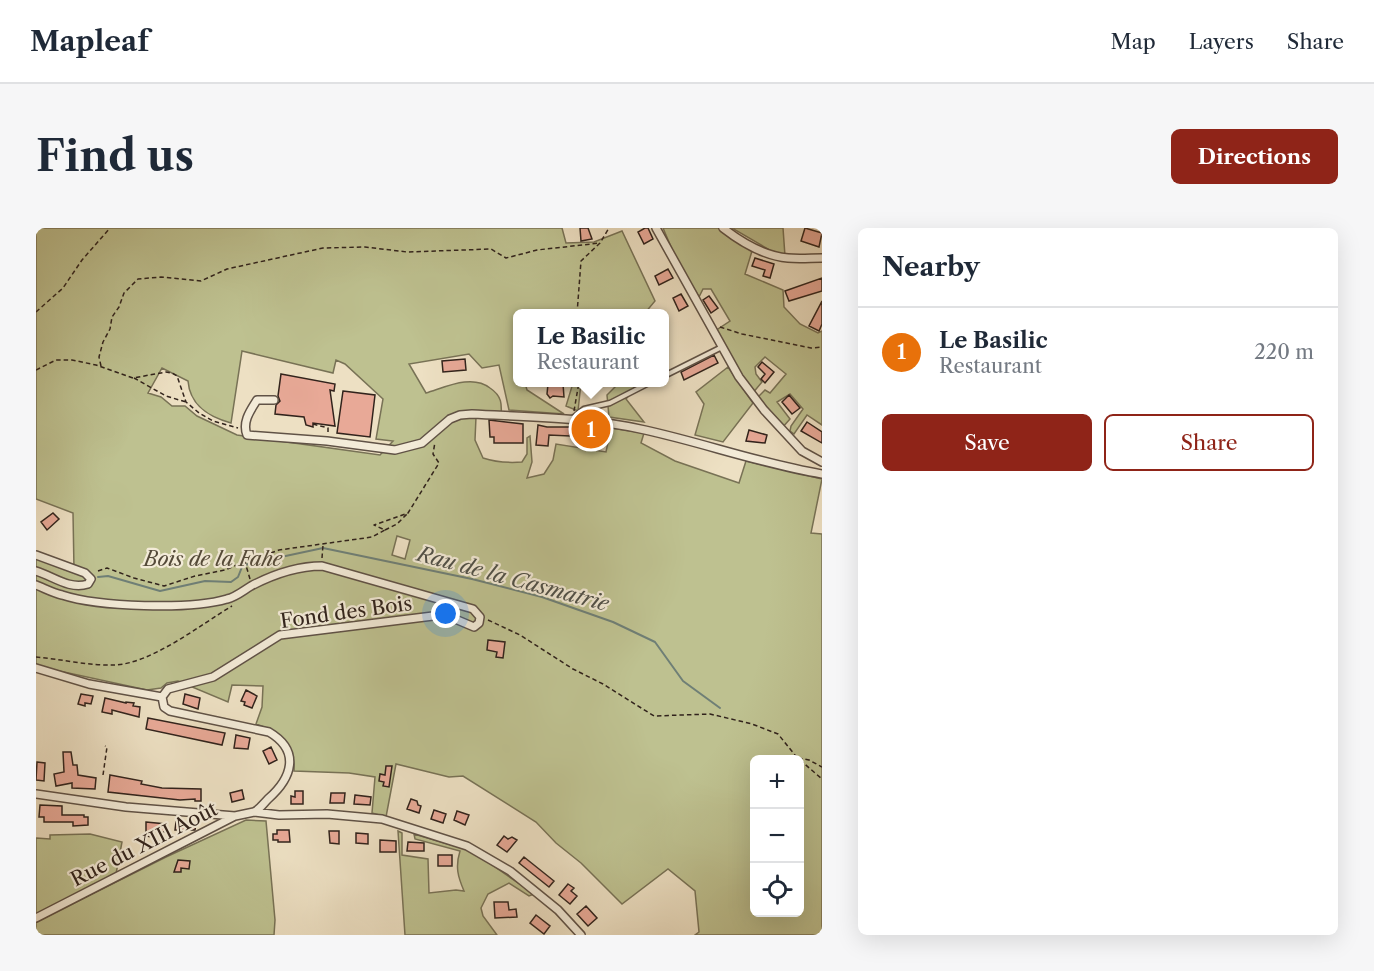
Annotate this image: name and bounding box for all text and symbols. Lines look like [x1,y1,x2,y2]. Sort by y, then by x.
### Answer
text: Mapleaf [30,24,149,58]
text: Map [1111,29,1156,54]
text: Layers [1189,29,1254,54]
text: Share [1287,29,1344,54]
button: Directions [1171,129,1338,184]
text: Find us [36,130,194,182]
text: Nearby [882,251,980,283]
popup [513,309,669,387]
text: Le Basilic [537,323,645,350]
text: Le Basilic [939,327,1048,354]
text: 1 [897,340,906,364]
text: 220 m [1254,340,1314,364]
text: Restaurant [537,350,639,374]
text: Restaurant [939,354,1042,378]
pin: 1 [572,406,610,452]
button: Save [882,414,1092,471]
button: Share [1104,414,1314,471]
water label: Rau de la Casmatrie [413,540,612,616]
park label: Bois de la Fahe [142,547,284,571]
street label: Fond des Bois [279,591,413,633]
your location [431,599,460,628]
map controls [750,755,804,917]
button: + [750,755,804,809]
street label: Rue du XIII Août [67,797,221,891]
button: − [750,809,804,863]
button: locate [750,863,804,917]

